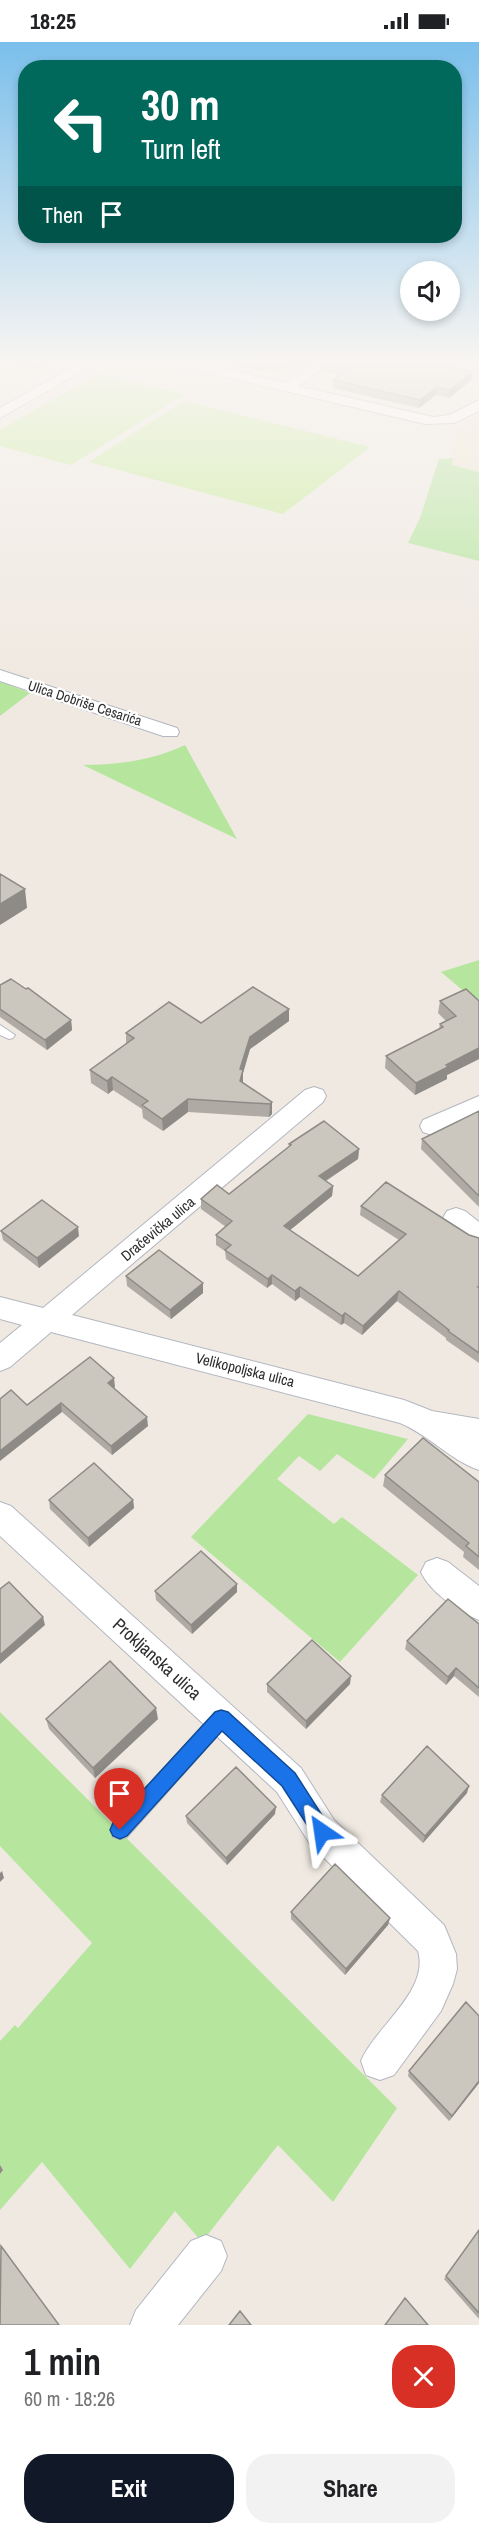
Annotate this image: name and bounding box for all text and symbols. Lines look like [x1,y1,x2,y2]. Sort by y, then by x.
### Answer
text: 18:25 [30,6,76,36]
text: 30 m [141,77,220,133]
icon: left [42,84,120,162]
text: Turn left [141,131,220,167]
icon: arrive [95,198,128,231]
text: Then [42,200,83,230]
map controls [400,261,460,321]
button: sound [400,261,460,321]
street label: Ulica Dobriše Cesarića [26,676,145,730]
street label: Dračevička ulica [116,1191,199,1266]
street label: Velikopoljska ulica [193,1347,297,1392]
street label: Prokljanska ulica [108,1612,207,1705]
pin [94,1768,145,1830]
icon: arrive [103,1777,136,1810]
position arrow [290,1800,354,1864]
text: 1 min [24,2338,101,2386]
button: close [392,2345,455,2408]
text: 60 m · 18:26 [24,2385,115,2412]
button: Exit [24,2454,234,2523]
button: Share [246,2454,455,2523]

